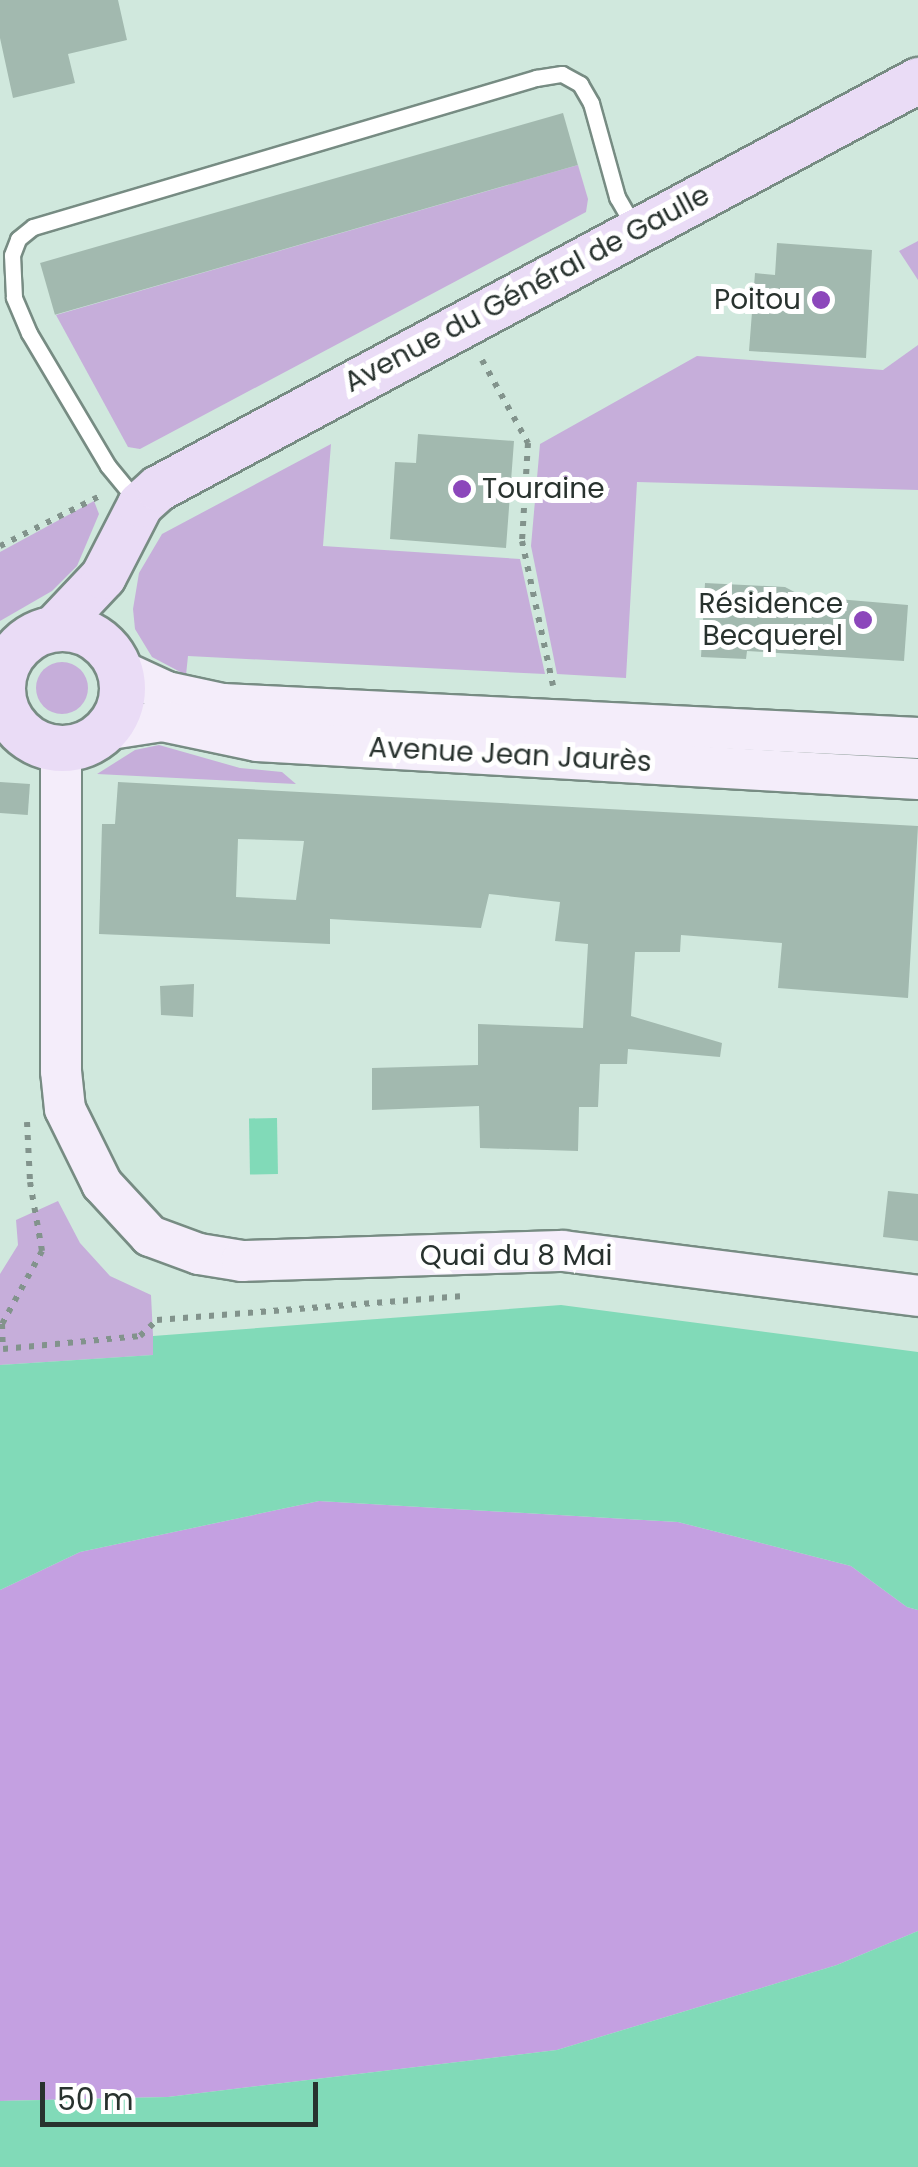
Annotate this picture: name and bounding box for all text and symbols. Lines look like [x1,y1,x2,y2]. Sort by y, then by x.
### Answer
street label: Avenue du Général de Gaulle [339,178,715,400]
place label: Poitou [714,283,801,317]
marker: Poitou [810,289,832,311]
place label: Touraine [482,472,605,506]
marker: Touraine [451,478,473,500]
place label: Résidence Becquerel [699,587,843,653]
marker: Résidence Becquerel [852,609,874,631]
street label: Avenue Jean Jaurès [368,731,652,779]
street label: Quai du 8 Mai [420,1239,612,1273]
scale bar [45,2062,322,2124]
text: 50 m [57,2078,134,2121]

